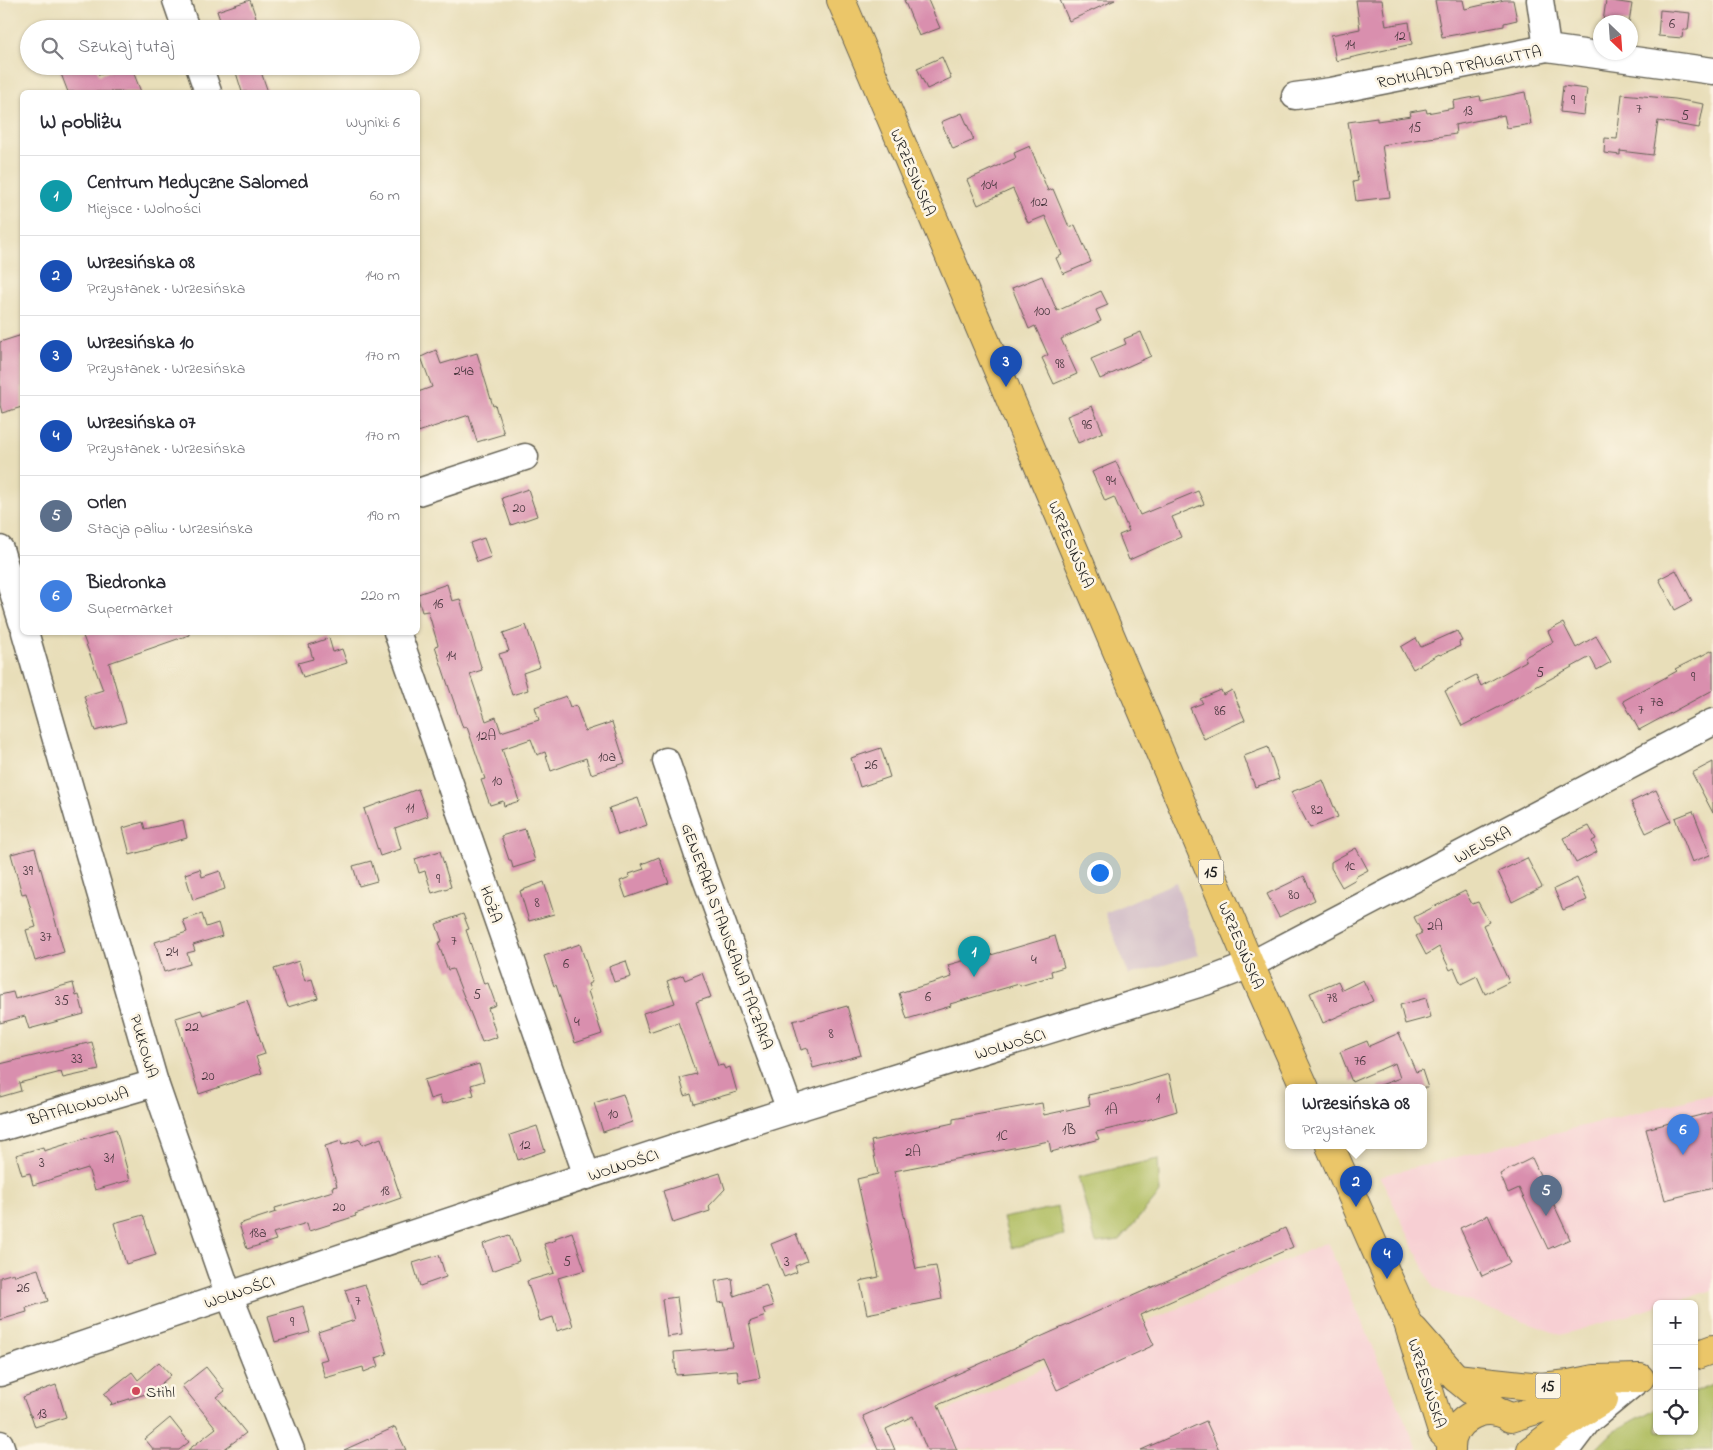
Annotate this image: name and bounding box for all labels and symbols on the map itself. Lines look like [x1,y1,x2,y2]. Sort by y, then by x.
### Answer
house number: 6 [1669,14,1675,35]
north arrow [1593,15,1638,60]
house number: 12 [1394,26,1406,47]
house number: 14 [1345,35,1355,56]
street label: ROMUALDA TRAUGUTTA [1375,40,1544,96]
house number: 9 [1571,90,1576,111]
house number: 7 [1636,99,1642,120]
house number: 13 [1463,101,1473,122]
house number: 5 [1681,106,1689,127]
house number: 15 [1409,118,1421,139]
street label: WRZESIŃSKA [883,125,941,220]
house number: 104 [981,175,997,196]
house number: 102 [1030,192,1048,213]
house number: 100 [1034,301,1050,322]
pin: 3 [990,346,1022,387]
house number: 98 [1055,354,1065,375]
house number: 24a [454,361,474,382]
house number: 96 [1082,415,1092,436]
house number: 94 [1106,471,1116,492]
street label: WRZESIŃSKA [1041,497,1099,592]
house number: 20 [512,498,526,519]
house number: 16 [433,594,443,615]
house number: 14 [446,646,456,667]
house number: 5 [1536,663,1544,684]
house number: 9 [1691,667,1696,688]
house number: 7a [1650,692,1664,713]
house number: 7 [1638,700,1644,721]
house number: 86 [1214,701,1226,722]
house number: 12A [476,726,496,747]
house number: 10a [598,747,616,768]
house number: 26 [864,755,878,776]
house number: 10 [492,771,502,792]
house number: 11 [406,798,415,819]
house number: 82 [1311,800,1323,821]
street label: GENERAŁA STANISŁAWA TACZAKA [674,820,778,1053]
street label: WIEJSKA [1450,821,1516,871]
house number: 1c [1345,856,1356,877]
your location [1087,860,1113,886]
road number: 15 [1198,860,1224,884]
house number: 39 [23,861,34,882]
house number: 9 [436,869,441,890]
street label: HOŻA [473,883,508,927]
house number: 80 [1288,885,1300,906]
house number: 8 [534,893,540,914]
street label: WRZESIŃSKA [1211,898,1269,993]
house number: 2A [1427,916,1443,937]
house number: 37 [40,927,52,948]
house number: 7 [451,931,457,952]
pin: 1 [958,936,990,977]
house number: 24 [166,942,179,963]
house number: 4 [1031,950,1037,971]
house number: 6 [563,954,569,975]
house number: 5 [473,985,481,1006]
house number: 6 [925,987,931,1008]
house number: 78 [1326,988,1338,1009]
house number: 35 [55,991,69,1012]
street label: PUŁKOWA [123,1012,164,1081]
house number: 4 [574,1012,580,1033]
house number: 22 [185,1017,199,1038]
street label: WOLNOŚCI [972,1023,1049,1067]
house number: 8 [828,1024,834,1045]
house number: 33 [71,1049,83,1070]
house number: 76 [1354,1051,1366,1072]
house number: 20 [201,1066,215,1087]
street label: BATALIONOWA [25,1081,132,1133]
house number: 1 [1156,1088,1161,1109]
house number: 1A [1104,1100,1118,1121]
house number: 10 [608,1104,618,1125]
pin: 6 [1667,1114,1699,1155]
house number: 1B [1062,1120,1076,1141]
house number: 1C [996,1126,1008,1147]
house number: 12 [519,1135,531,1156]
house number: 2A [905,1142,921,1163]
street label: WOLNOŚCI [585,1143,662,1189]
house number: 31 [104,1148,115,1169]
house number: 3 [39,1153,45,1174]
pin: 2 [1340,1166,1372,1207]
pin: 5 [1530,1175,1562,1216]
house number: 18 [380,1181,390,1202]
house number: 20 [332,1197,346,1218]
house number: 18a [249,1223,267,1244]
pin: 4 [1371,1238,1403,1279]
house number: 5 [563,1252,571,1273]
house number: 3 [784,1252,790,1273]
street label: WOLNOŚCI [201,1270,278,1316]
house number: 26 [16,1278,30,1299]
house number: 7 [355,1291,361,1312]
house number: 9 [290,1312,295,1333]
street label: WRZESIŃSKA [1400,1336,1452,1432]
road number: 15 [1536,1374,1560,1398]
place label: Stihl [146,1381,175,1405]
marker: Stihl [130,1385,142,1397]
house number: 13 [37,1404,47,1425]

